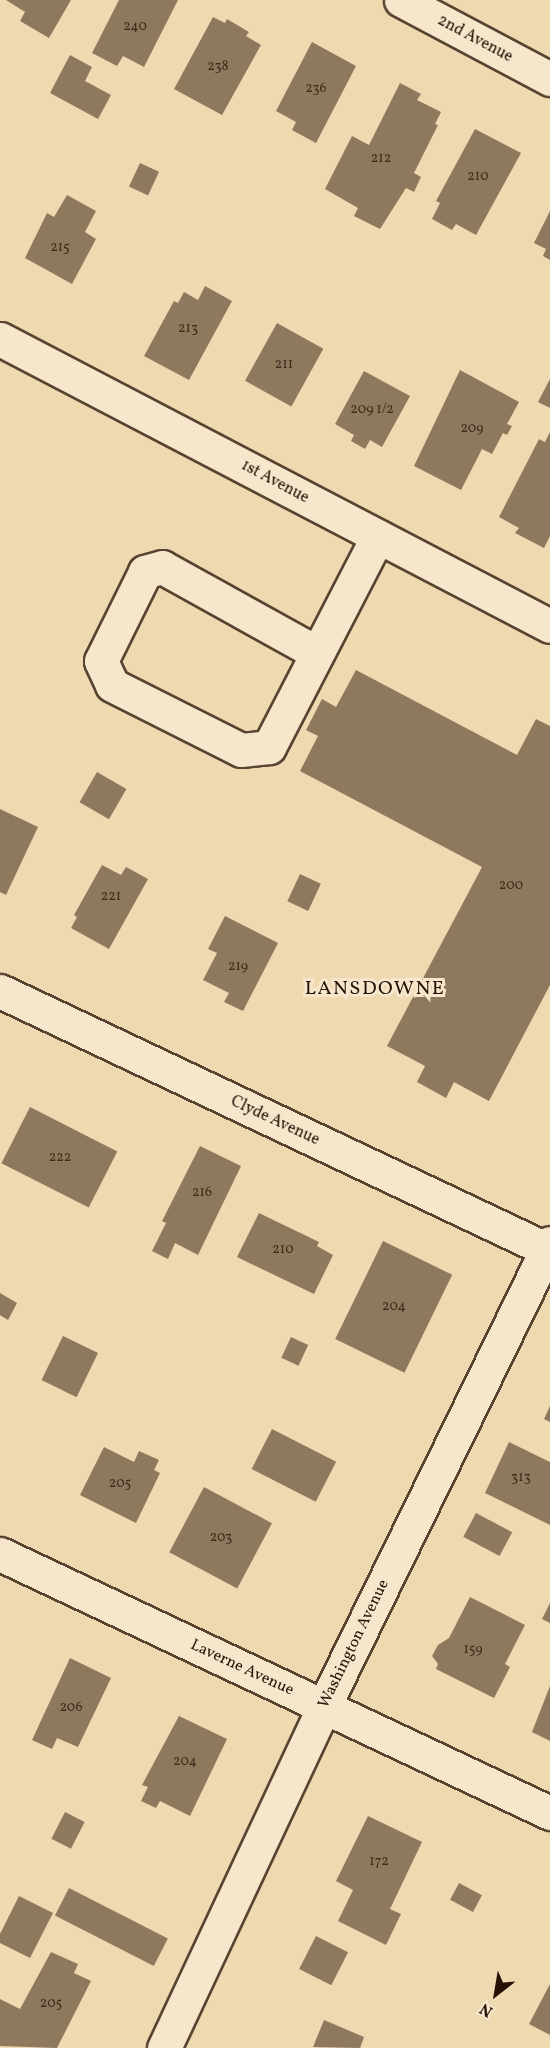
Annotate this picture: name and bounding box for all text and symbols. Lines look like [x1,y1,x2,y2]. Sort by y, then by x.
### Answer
street label: 2nd Avenue [434,11,516,67]
house number: 240 [123,19,147,35]
house number: 238 [207,59,229,75]
house number: 236 [305,81,327,97]
house number: 212 [371,151,391,167]
house number: 210 [467,169,489,185]
house number: 215 [50,240,70,256]
house number: 213 [178,321,198,337]
house number: 211 [275,357,293,373]
house number: 209 1/2 [350,402,394,418]
house number: 209 [460,421,484,437]
street label: 1st Avenue [238,456,312,508]
house number: 200 [499,878,523,894]
house number: 221 [101,889,121,905]
house number: 219 [228,959,248,975]
district label: LANSDOWNE [305,977,445,1001]
street label: Clyde Avenue [227,1092,323,1150]
house number: 222 [49,1150,71,1166]
house number: 216 [192,1185,212,1201]
house number: 210 [272,1242,294,1258]
house number: 204 [382,1299,406,1315]
house number: 313 [511,1470,531,1486]
house number: 205 [109,1476,131,1492]
house number: 203 [210,1530,232,1546]
street label: Washington Avenue [314,1576,394,1712]
street label: Laverne Avenue [187,1636,297,1700]
house number: 159 [463,1642,483,1658]
house number: 206 [59,1700,83,1716]
house number: 204 [173,1754,197,1770]
house number: 172 [369,1854,389,1870]
north arrow [466,1964,526,2024]
house number: 205 [40,1996,62,2012]
text: N [476,1997,497,2022]

